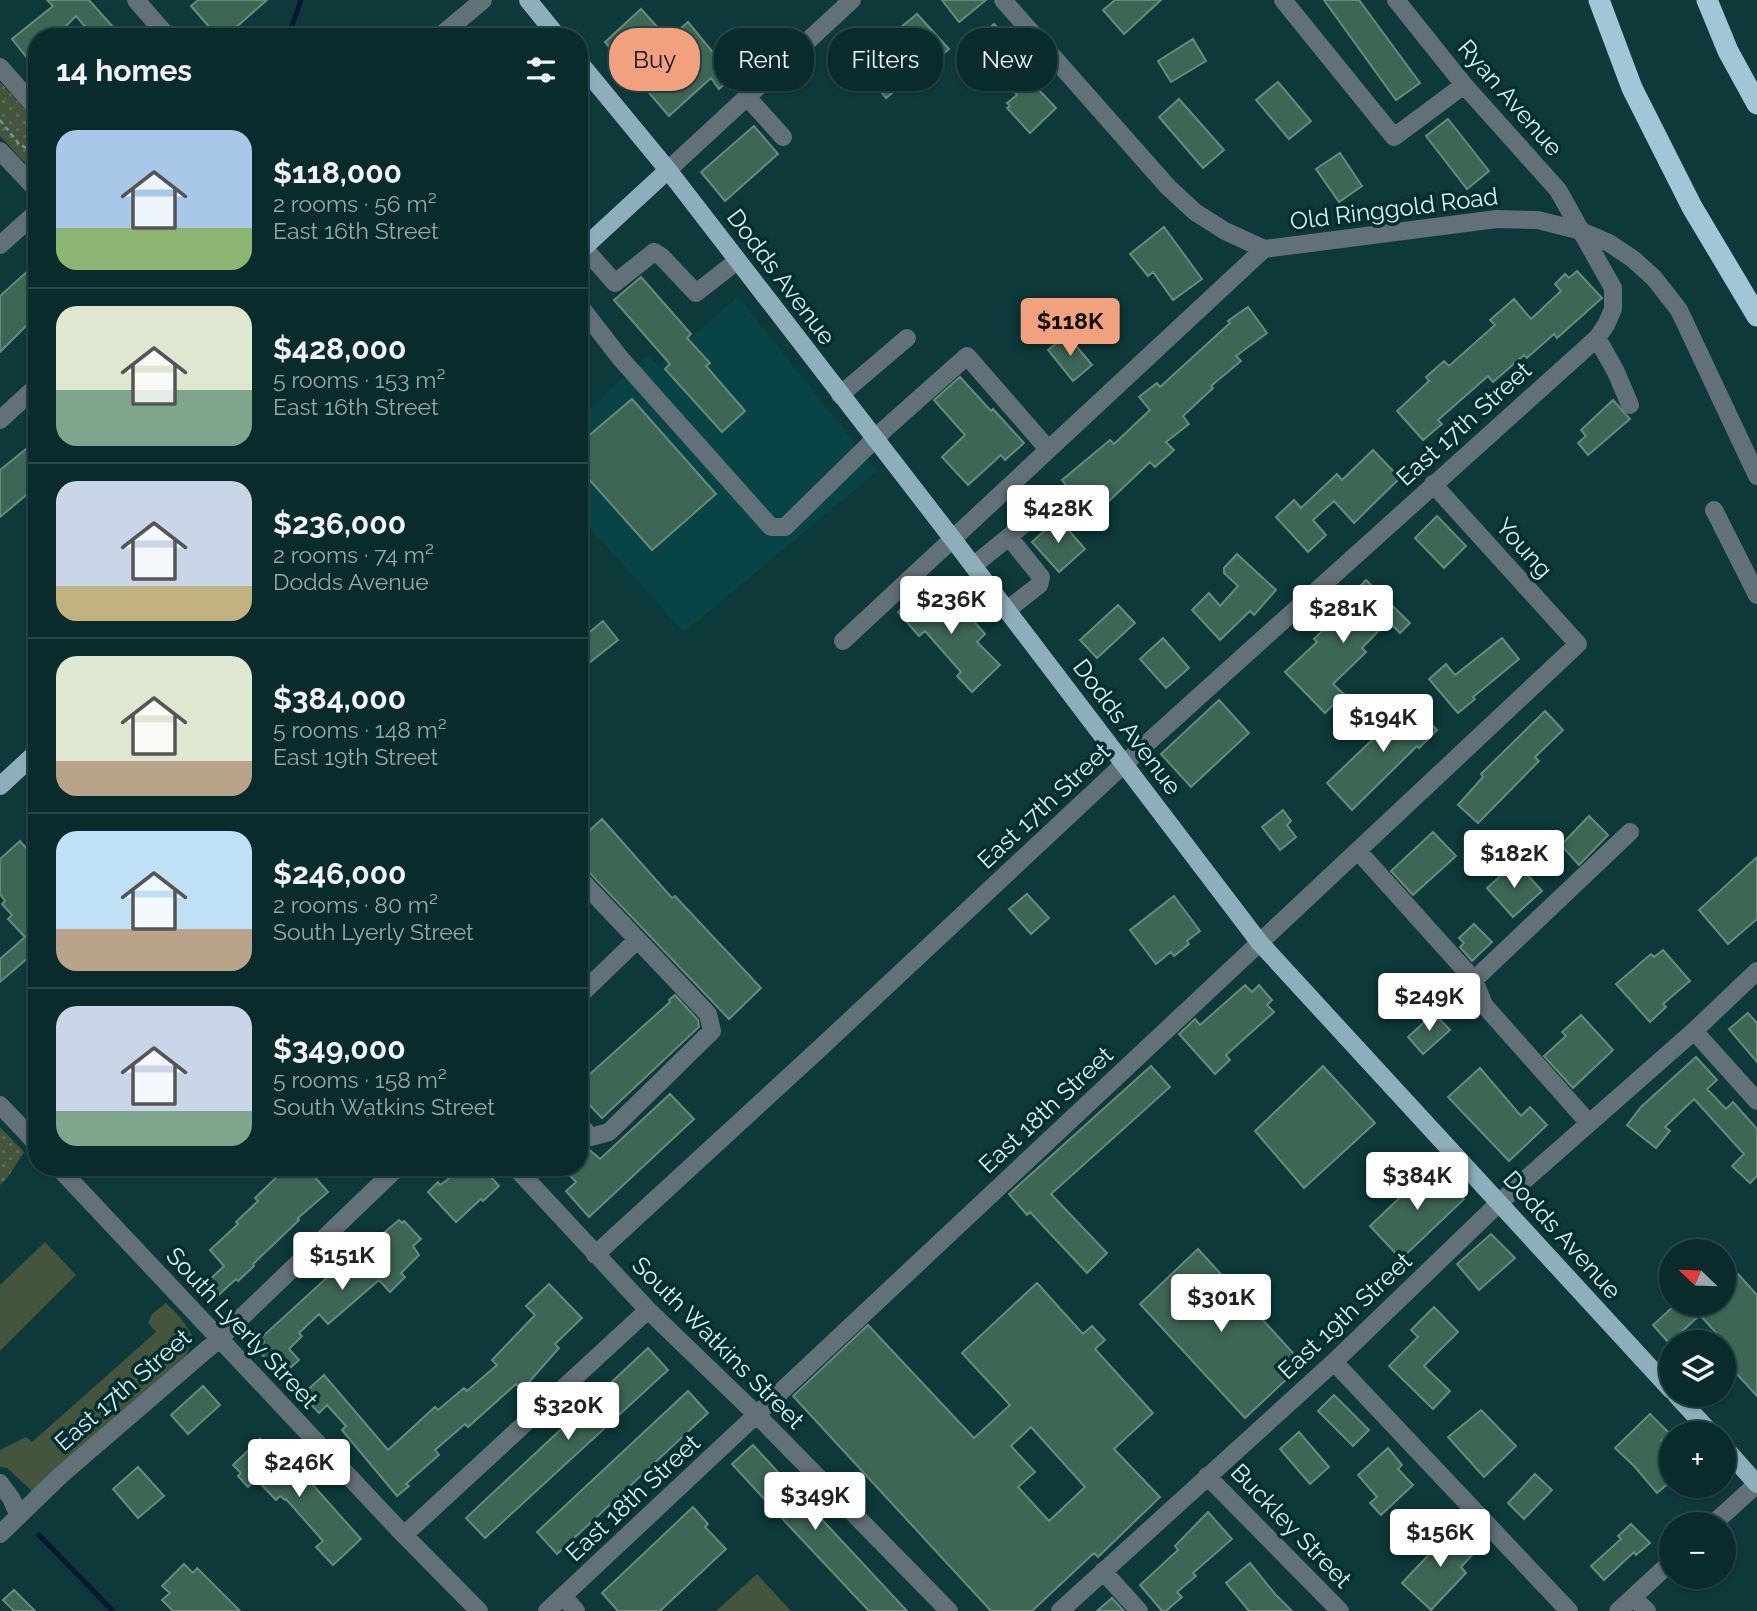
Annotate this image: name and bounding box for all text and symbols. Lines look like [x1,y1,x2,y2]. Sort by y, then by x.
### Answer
chip: Buy [609,28,700,91]
chip: Rent [714,28,814,91]
chip: Filters [828,28,943,91]
chip: New [957,28,1057,91]
street label: Ryan Avenue [1452,33,1569,162]
icon: filters [522,51,560,89]
text: 14 homes [56,53,192,88]
text: $118,000 [273,155,402,190]
icon: home [112,158,196,242]
street label: Old Ringgold Road [1288,181,1500,236]
text: 2 rooms · 56 m² [273,190,437,217]
street label: Dodds Avenue [721,203,842,350]
text: East 16th Street [273,217,439,244]
pin: $118K [1021,298,1119,358]
text: $118K [1037,307,1103,334]
text: $428,000 [273,331,406,366]
icon: home [112,334,196,418]
street label: East 17th Street [1390,356,1537,492]
text: 5 rooms · 153 m² [273,366,445,393]
text: East 16th Street [273,393,439,420]
pin: $428K [1009,486,1107,545]
text: $428K [1023,494,1093,521]
text: $236,000 [273,506,406,541]
icon: home [112,509,196,593]
street label: Young [1490,512,1559,584]
text: 2 rooms · 74 m² [273,541,434,568]
text: Dodds Avenue [273,568,429,595]
pin: $236K [902,576,1000,636]
text: $236K [916,585,986,612]
pin: $281K [1294,586,1392,645]
text: $281K [1309,594,1377,621]
street label: Dodds Avenue [1067,653,1188,800]
text: $384,000 [273,681,406,716]
icon: home [112,684,196,768]
pin: $194K [1334,694,1432,754]
text: $194K [1349,703,1417,730]
text: 5 rooms · 148 m² [273,716,447,743]
street label: East 17th Street [971,737,1116,875]
text: East 19th Street [273,743,438,770]
pin: $182K [1465,830,1563,890]
text: $182K [1480,839,1548,866]
text: $246,000 [273,856,407,891]
icon: home [112,859,196,943]
text: 2 rooms · 80 m² [273,891,438,918]
text: South Lyerly Street [273,918,474,945]
pin: $249K [1380,974,1478,1033]
text: $249K [1394,982,1464,1009]
text: $349,000 [273,1031,406,1066]
icon: home [112,1034,196,1118]
street label: East 18th Street [973,1040,1119,1179]
text: 5 rooms · 158 m² [273,1066,447,1093]
text: South Watkins Street [273,1093,495,1120]
pin: $384K [1368,1152,1466,1212]
text: $384K [1382,1161,1452,1188]
street label: Dodds Avenue [1497,1165,1628,1305]
pin: $151K [293,1232,391,1292]
north arrow [1659,1239,1736,1316]
map controls [1659,1239,1736,1589]
street label: South Lyerly Street [160,1241,324,1414]
text: $151K [309,1241,375,1268]
street label: East 19th Street [1272,1246,1418,1385]
street label: South Watkins Street [626,1251,810,1435]
pin: $301K [1172,1274,1270,1334]
text: $301K [1187,1283,1255,1310]
street label: East 17th Street [49,1323,197,1457]
button: layers [1659,1330,1736,1407]
pin: $320K [519,1382,617,1442]
text: $320K [533,1391,603,1418]
button: + [1659,1421,1736,1498]
street label: East 18th Street [560,1428,706,1567]
pin: $246K [250,1440,348,1499]
text: $246K [264,1448,334,1475]
street label: Buckley Street [1225,1458,1358,1594]
pin: $349K [766,1472,864,1532]
text: $349K [780,1481,850,1508]
pin: $156K [1391,1510,1489,1569]
button: − [1659,1512,1736,1589]
text: $156K [1406,1518,1474,1545]

